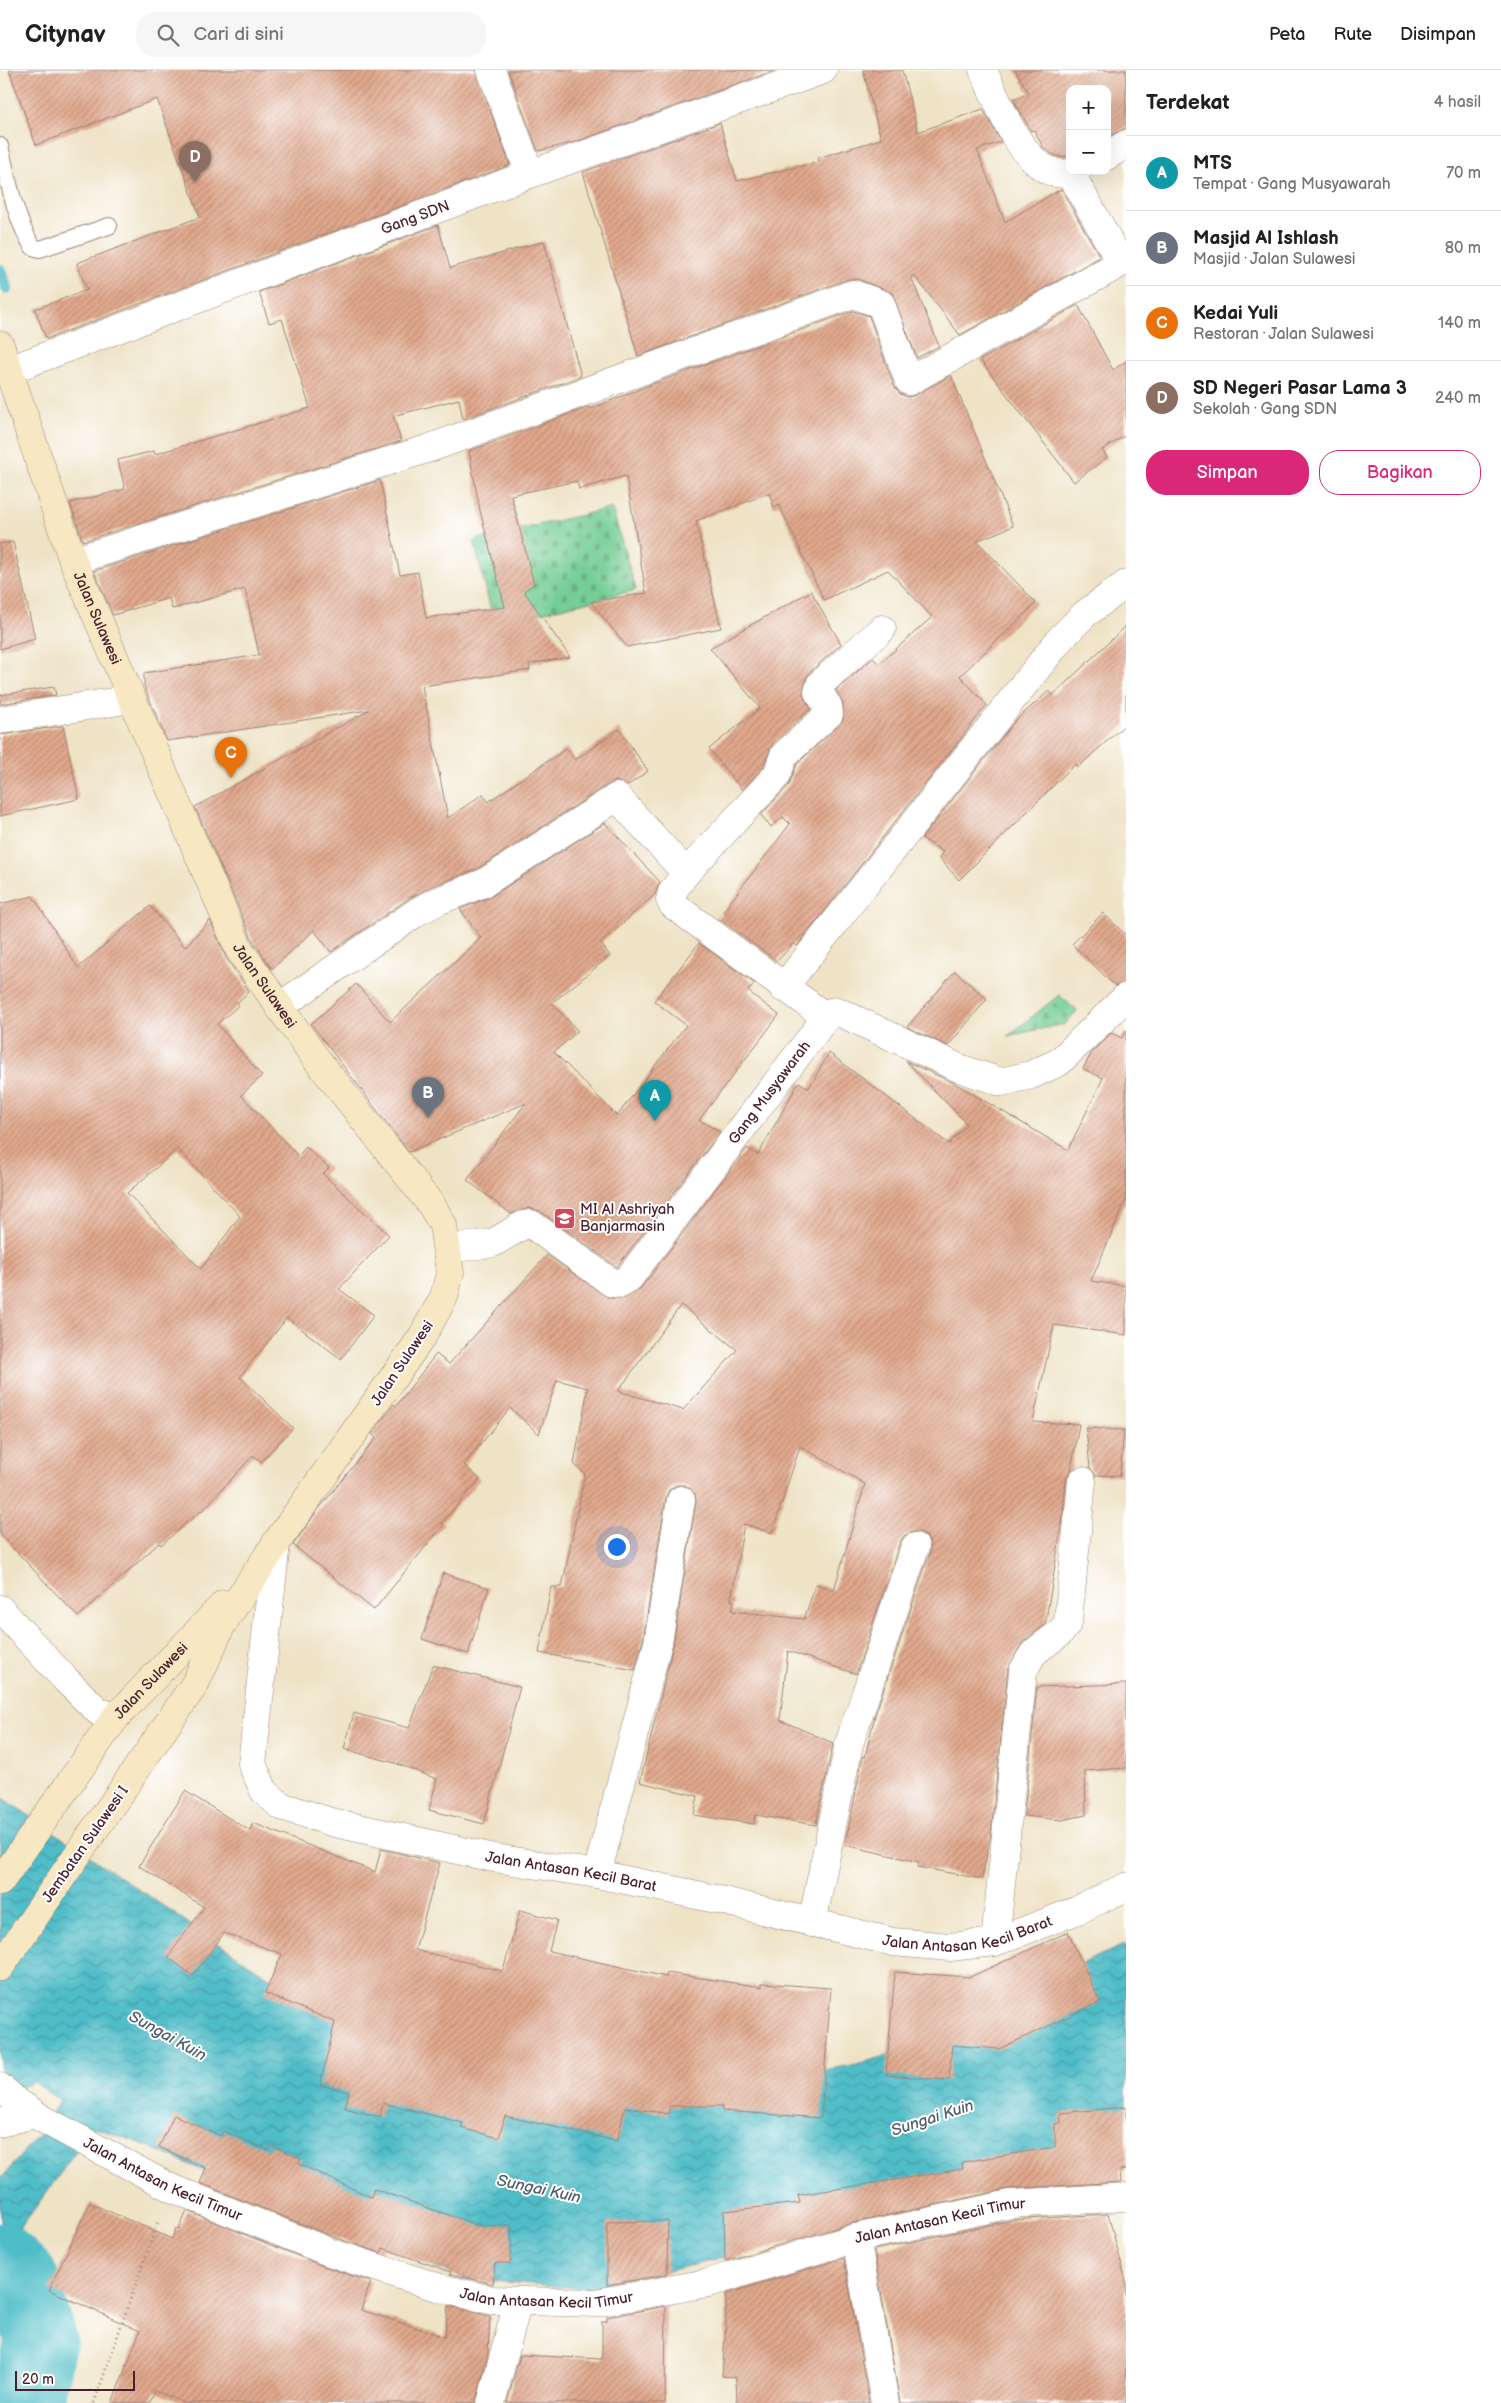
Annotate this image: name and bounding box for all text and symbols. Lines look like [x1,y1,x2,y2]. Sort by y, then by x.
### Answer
search box [136,12,486,57]
text: Citynav [25,20,106,49]
icon: search [154,21,182,49]
text: Cari di sini [194,23,284,46]
text: Peta [1269,24,1305,45]
text: Rute [1333,24,1372,45]
text: Disimpan [1400,24,1476,45]
map controls [1066,85,1111,175]
button: + [1066,85,1111,130]
text: Terdekat [1146,90,1230,115]
text: 4 hasil [1434,93,1481,112]
button: − [1066,130,1111,175]
pin: D [179,141,211,182]
text: MTS [1193,152,1232,175]
text: A [1157,164,1167,183]
text: 70 m [1446,164,1481,183]
text: Tempat · Gang Musyawarah [1193,175,1391,194]
street label: Gang SDN [378,196,452,239]
text: Masjid Al Ishlash [1193,227,1339,250]
text: B [1156,239,1168,258]
text: 80 m [1445,239,1481,258]
text: Masjid · Jalan Sulawesi [1193,250,1356,269]
text: Kedai Yuli [1193,302,1278,325]
text: C [1156,314,1168,333]
text: 140 m [1438,314,1481,333]
text: Restoran · Jalan Sulawesi [1193,325,1374,344]
text: SD Negeri Pasar Lama 3 [1193,377,1407,400]
text: D [1156,389,1168,408]
text: 240 m [1435,389,1481,408]
text: Sekolah · Gang SDN [1193,400,1337,419]
button: Simpan [1146,450,1309,495]
button: Bagikan [1319,450,1481,495]
street label: Jalan Sulawesi [69,569,125,667]
pin: C [215,737,247,778]
street label: Jalan Sulawesi [228,941,301,1032]
street label: Gang Musyawarah [724,1037,815,1148]
pin: B [412,1077,444,1118]
pin: A [639,1080,671,1121]
place label: MI Al Ashriyah Banjarmasin [580,1200,675,1236]
school or university icon: MI Al Ashriyah Banjarmasin [552,1206,576,1230]
street label: Jalan Sulawesi [367,1317,438,1410]
your location [604,1534,630,1560]
street label: Jalan Sulawesi [110,1639,192,1723]
street label: Jembatan Sulawesi I [38,1782,133,1906]
street label: Jalan Antasan Kecil Barat [483,1847,658,1896]
street label: Jalan Antasan Kecil Barat [880,1912,1055,1957]
water label: Sungai Kuin [125,2007,209,2065]
water label: Sungai Kuin [889,2096,976,2141]
street label: Jalan Antasan Kecil Timur [80,2134,245,2226]
water label: Sungai Kuin [495,2171,583,2208]
street label: Jalan Antasan Kecil Timur [853,2194,1026,2248]
street label: Jalan Antasan Kecil Timur [458,2284,635,2313]
scale bar [15,2368,135,2391]
text: 20 m [22,2371,54,2388]

